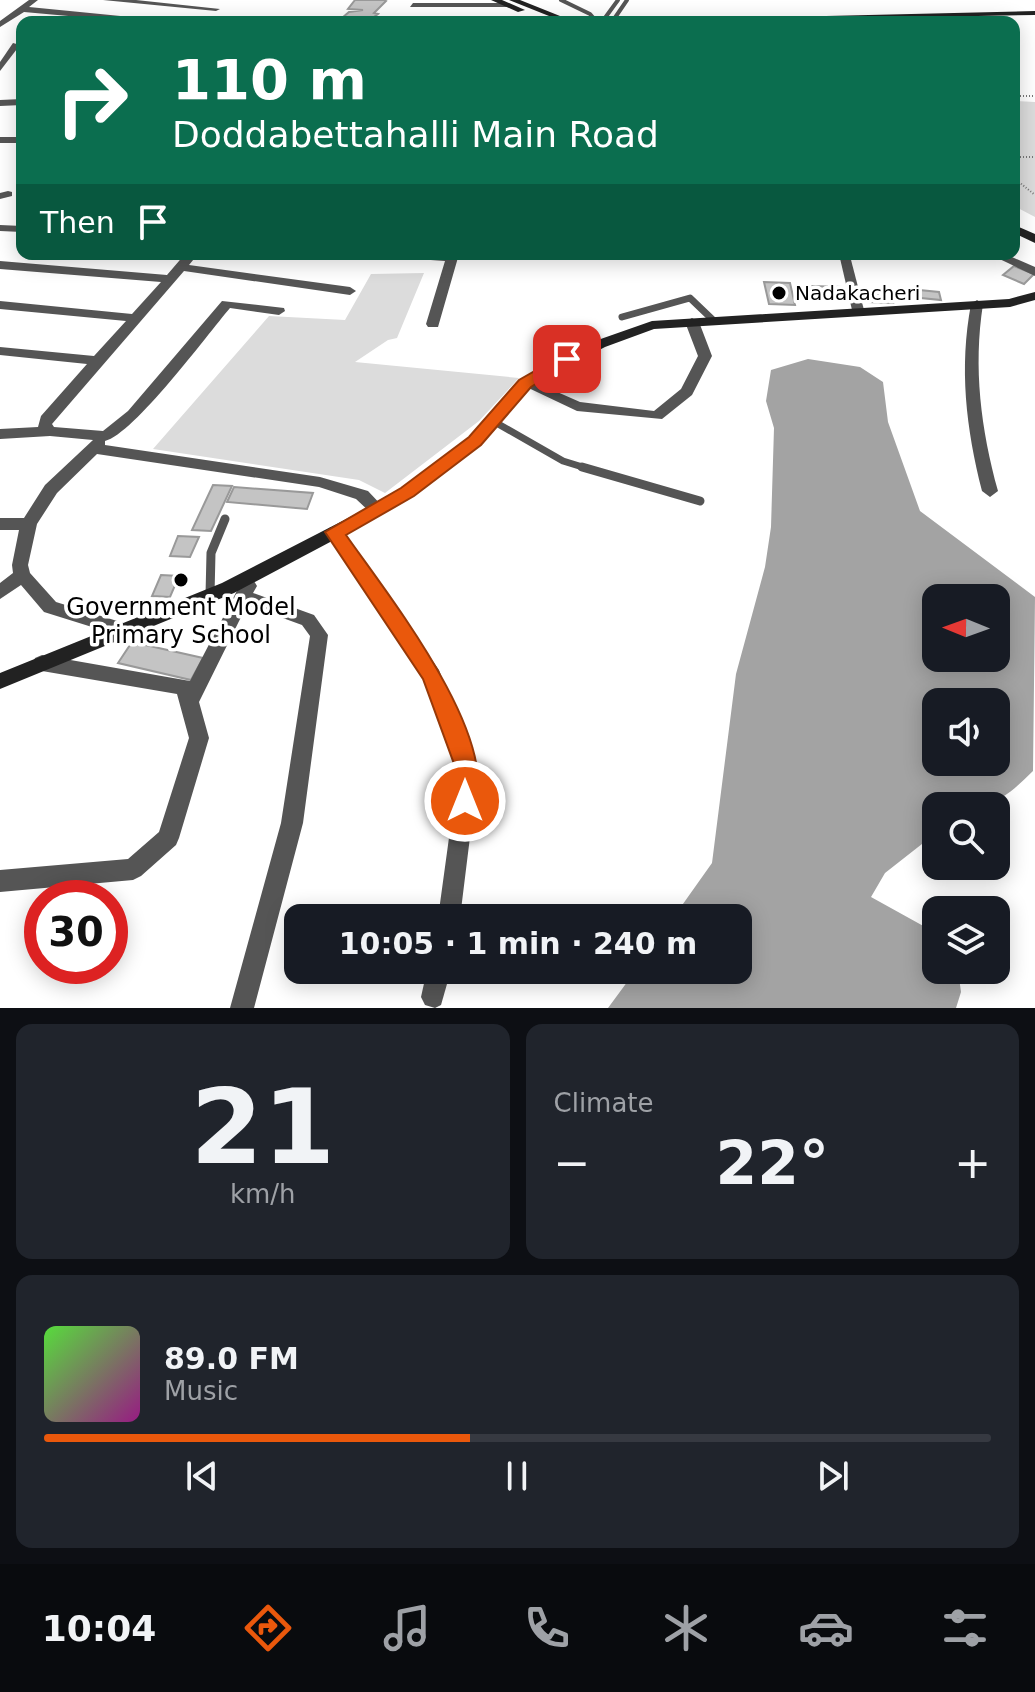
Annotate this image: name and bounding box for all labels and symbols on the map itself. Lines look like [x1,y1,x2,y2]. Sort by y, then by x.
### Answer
place label: Nadakacheri [795,281,920,305]
marker: Nadakacheri [770,284,788,302]
pin [533,325,601,393]
marker: Government Model Primary School [172,571,190,589]
north arrow [922,584,1010,672]
place label: Government Model Primary School [66,593,296,649]
position arrow [423,759,507,843]
speed limit sign: 30 [24,880,128,984]

